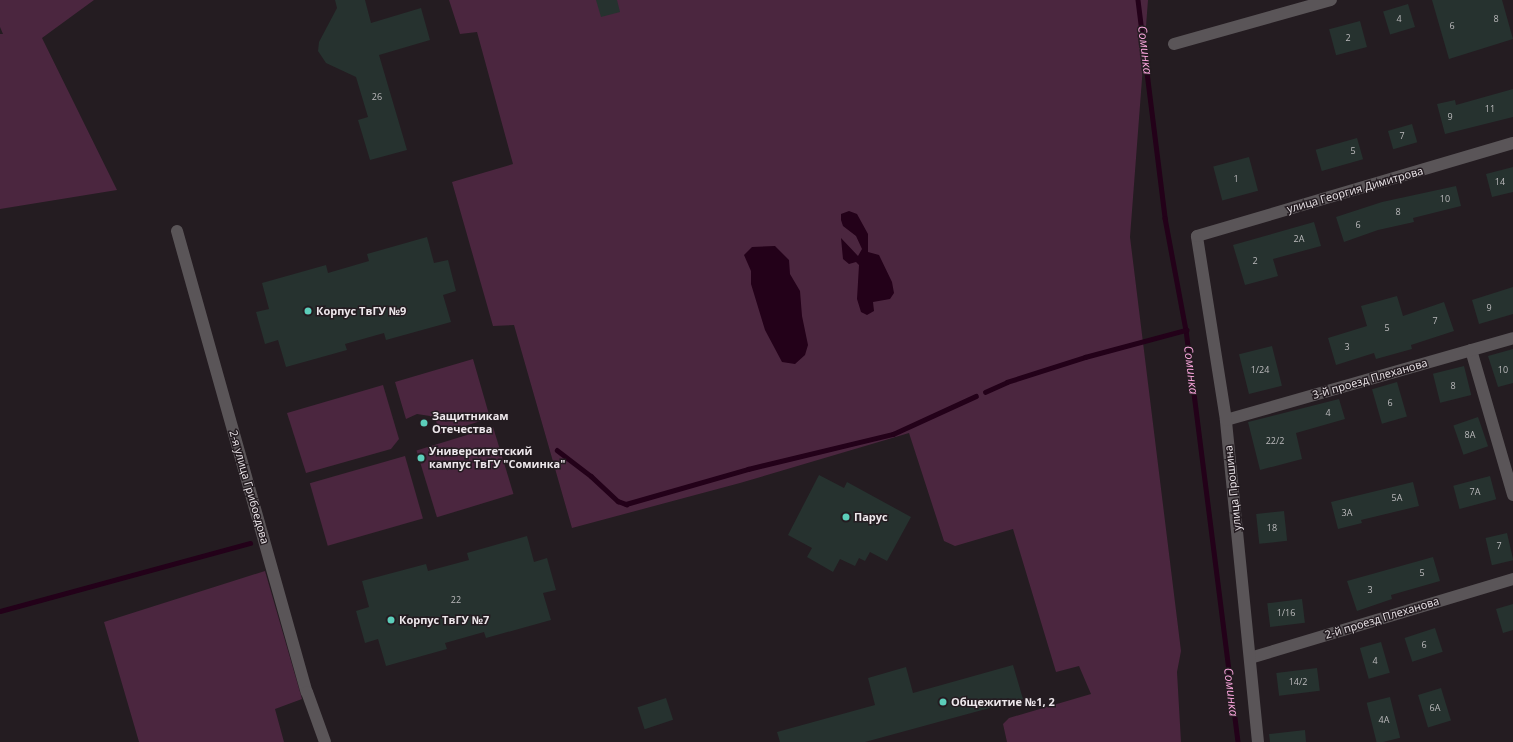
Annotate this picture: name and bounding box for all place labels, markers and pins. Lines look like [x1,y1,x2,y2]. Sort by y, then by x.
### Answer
place label: Корпус ТвГУ №9 [316,304,406,318]
marker: Корпус ТвГУ №9 [303,306,313,316]
place label: Защитникам Отечества [432,410,509,436]
marker: Защитникам Отечества [419,418,429,428]
place label: Университетский кампус ТвГУ "Соминка" [429,445,565,471]
marker: Университетский кампус ТвГУ "Соминка" [416,453,426,463]
place label: Парус [854,510,888,524]
marker: Парус [841,512,851,522]
place label: Корпус ТвГУ №7 [399,613,489,627]
marker: Корпус ТвГУ №7 [386,615,396,625]
place label: Общежитие №1, 2 [951,695,1055,709]
marker: Общежитие №1, 2 [938,697,948,707]

